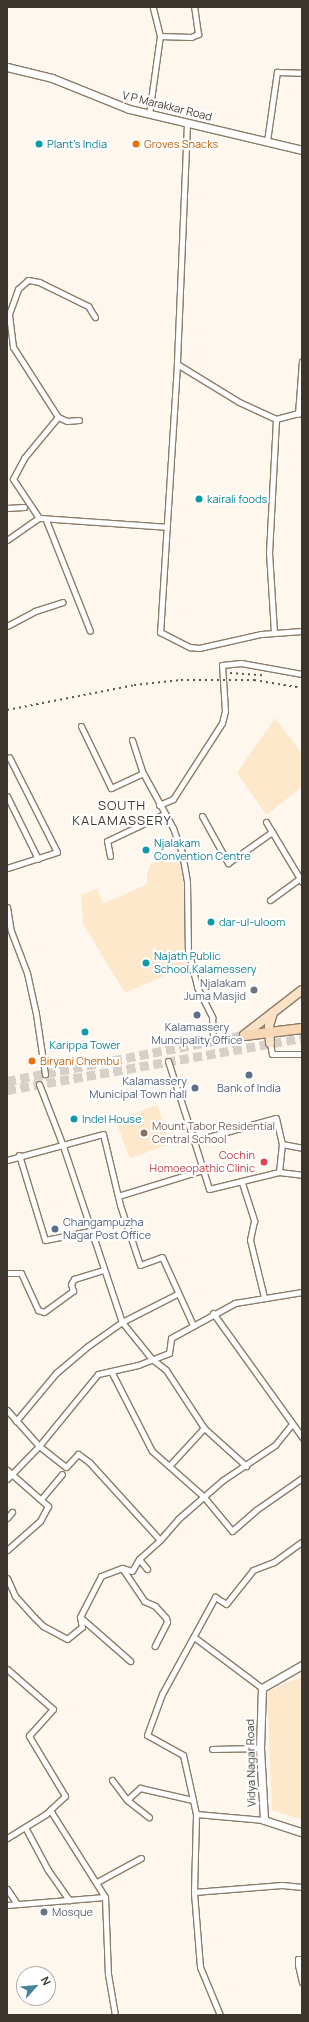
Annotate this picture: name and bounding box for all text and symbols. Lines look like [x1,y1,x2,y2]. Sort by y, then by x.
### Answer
street label: V P Marakkar Road [121,88,213,124]
place label: Plant's India [47,137,107,151]
place label: Groves Snacks [144,137,218,151]
marker: Plant's India [34,139,44,149]
marker: Groves Snacks [131,139,141,149]
place label: kairali foods [207,492,267,506]
marker: kairali foods [194,494,204,504]
district label: SOUTH KALAMASSERY [72,798,172,829]
place label: Njalakam Convention Centre [154,837,251,863]
marker: Njalakam Convention Centre [141,845,151,855]
place label: dar-ul-uloom [219,915,285,929]
marker: dar-ul-uloom [206,917,216,927]
place label: Najath Public School,Kalamessery [154,950,257,976]
marker: Najath Public School,Kalamessery [141,958,151,968]
place label: Njalakam Juma Masjid [184,977,246,1003]
marker: Njalakam Juma Masjid [249,985,259,995]
marker: Kalamassery Muncipality Office [192,1010,202,1020]
place label: Kalamassery Muncipality Office [151,1021,243,1047]
marker: Karippa Tower [80,1027,90,1037]
place label: Karippa Tower [49,1038,121,1052]
place label: Biryani Chembu [40,1054,119,1068]
marker: Biryani Chembu [27,1056,37,1066]
marker: Bank of India [244,1070,254,1080]
place label: Kalamassery Municipal Town hall [89,1075,187,1101]
place label: Bank of India [217,1081,281,1095]
marker: Kalamassery Municipal Town hall [190,1083,200,1093]
place label: Indel House [82,1112,142,1126]
marker: Indel House [69,1114,79,1124]
place label: Mount Tabor Residential Central School [152,1120,275,1146]
marker: Mount Tabor Residential Central School [139,1128,149,1138]
place label: Cochin Homoeopathic Clinic [150,1149,255,1175]
marker: Cochin Homoeopathic Clinic [258,1156,270,1168]
place label: Changampuzha Nagar Post Office [63,1216,151,1242]
marker: Changampuzha Nagar Post Office [50,1224,60,1234]
street label: Vidya Nagar Road [244,1719,258,1807]
place label: Mosque [52,1905,93,1919]
marker: Mosque [39,1907,49,1917]
north arrow [16,1966,56,2006]
text: N [38,1974,55,1988]

